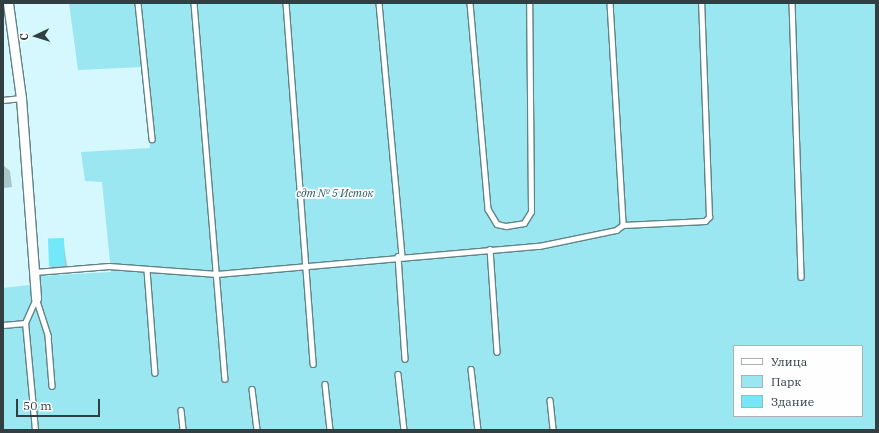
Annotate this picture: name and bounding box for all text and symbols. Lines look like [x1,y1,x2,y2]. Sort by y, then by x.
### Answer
north arrow [16,16,56,56]
text: С [17,33,31,41]
park label: сдт № 5 Исток [296,186,374,200]
legend [733,345,863,417]
text: Улица [771,354,807,369]
text: Парк [771,374,801,389]
scale bar [18,391,102,417]
text: Здание [771,394,814,409]
text: 50 m [23,398,52,413]

